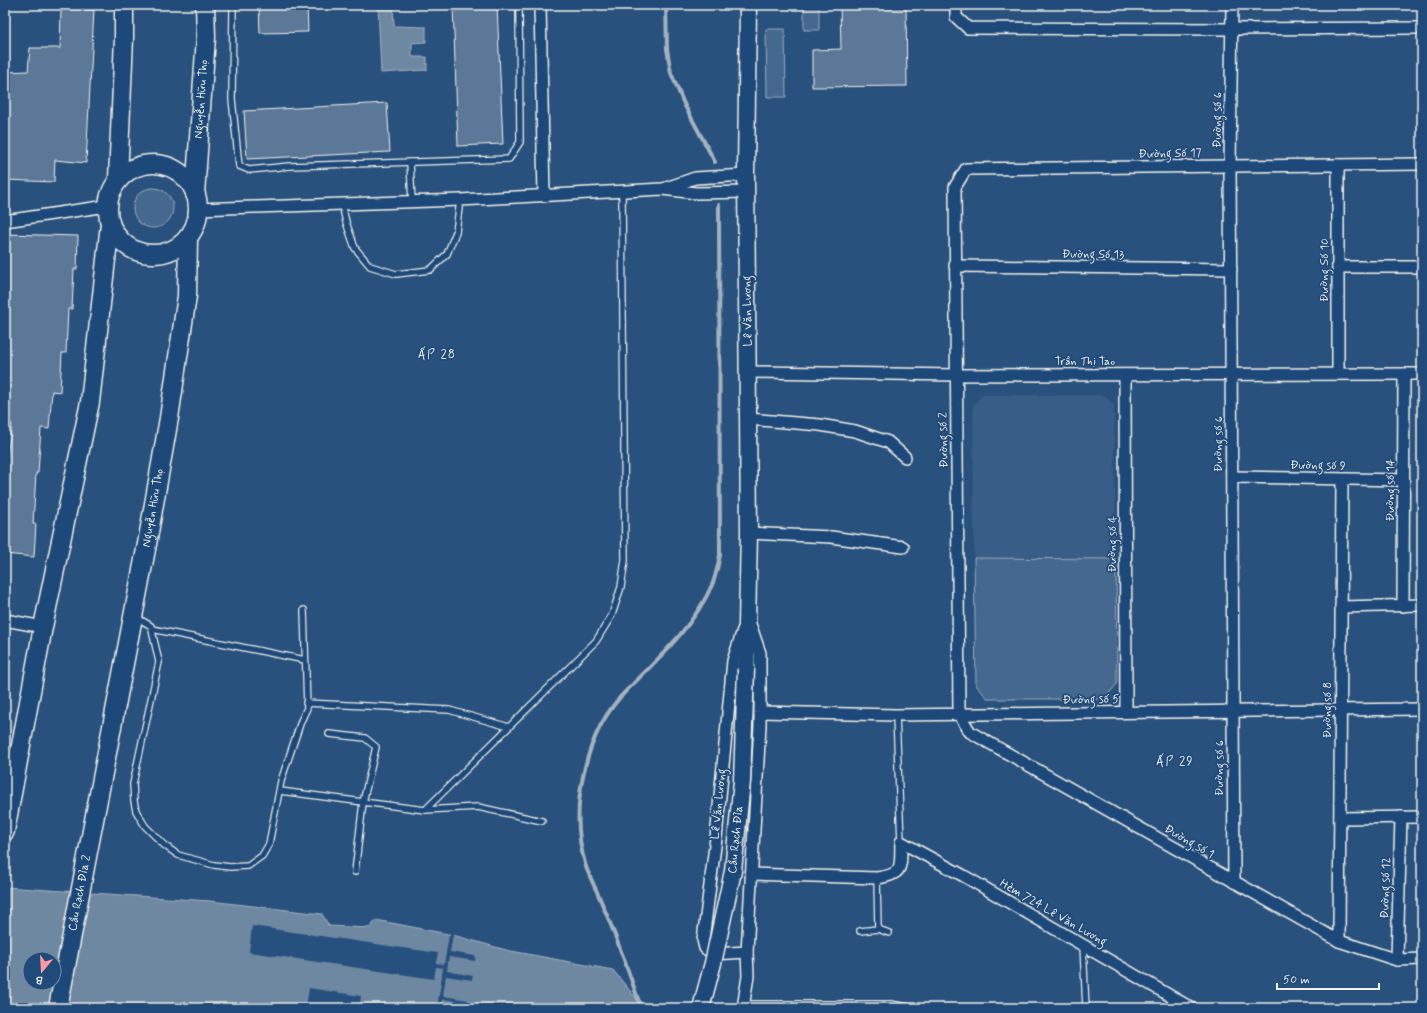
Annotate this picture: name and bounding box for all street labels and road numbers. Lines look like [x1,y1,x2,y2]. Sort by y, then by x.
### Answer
street label: Nguyễn Hữu Thọ [191,59,212,139]
street label: Đường số 6 [1210,92,1227,148]
street label: Đường Số 17 [1138,145,1202,164]
street label: Đường Số 10 [1317,238,1334,302]
street label: Đường Số 13 [1062,246,1124,265]
street label: Lê Văn Lương [739,275,758,347]
street label: Trần Thị Tao [1055,354,1115,370]
street label: Đường số 2 [936,412,953,468]
street label: Đường số 6 [1211,416,1228,472]
street label: Đường số 9 [1290,458,1346,475]
street label: Đường số 14 [1383,459,1400,521]
street label: Nguyễn Hữu Thọ [139,467,168,549]
street label: Đường số 4 [1105,516,1122,572]
street label: Đường số 8 [1320,682,1337,738]
street label: Đường số 5 [1062,692,1120,709]
street label: Đường số 6 [1212,740,1229,796]
street label: Lê Văn Lương [707,767,732,840]
street label: Cầu Rạch Đỉa [725,805,747,874]
street label: Đường số 1 [1161,821,1217,864]
street label: Cầu Rạch Đỉa 2 [65,854,95,932]
street label: Đường số 12 [1377,857,1396,919]
street label: Hẻm 724 Lê Văn Lương [996,876,1110,951]

